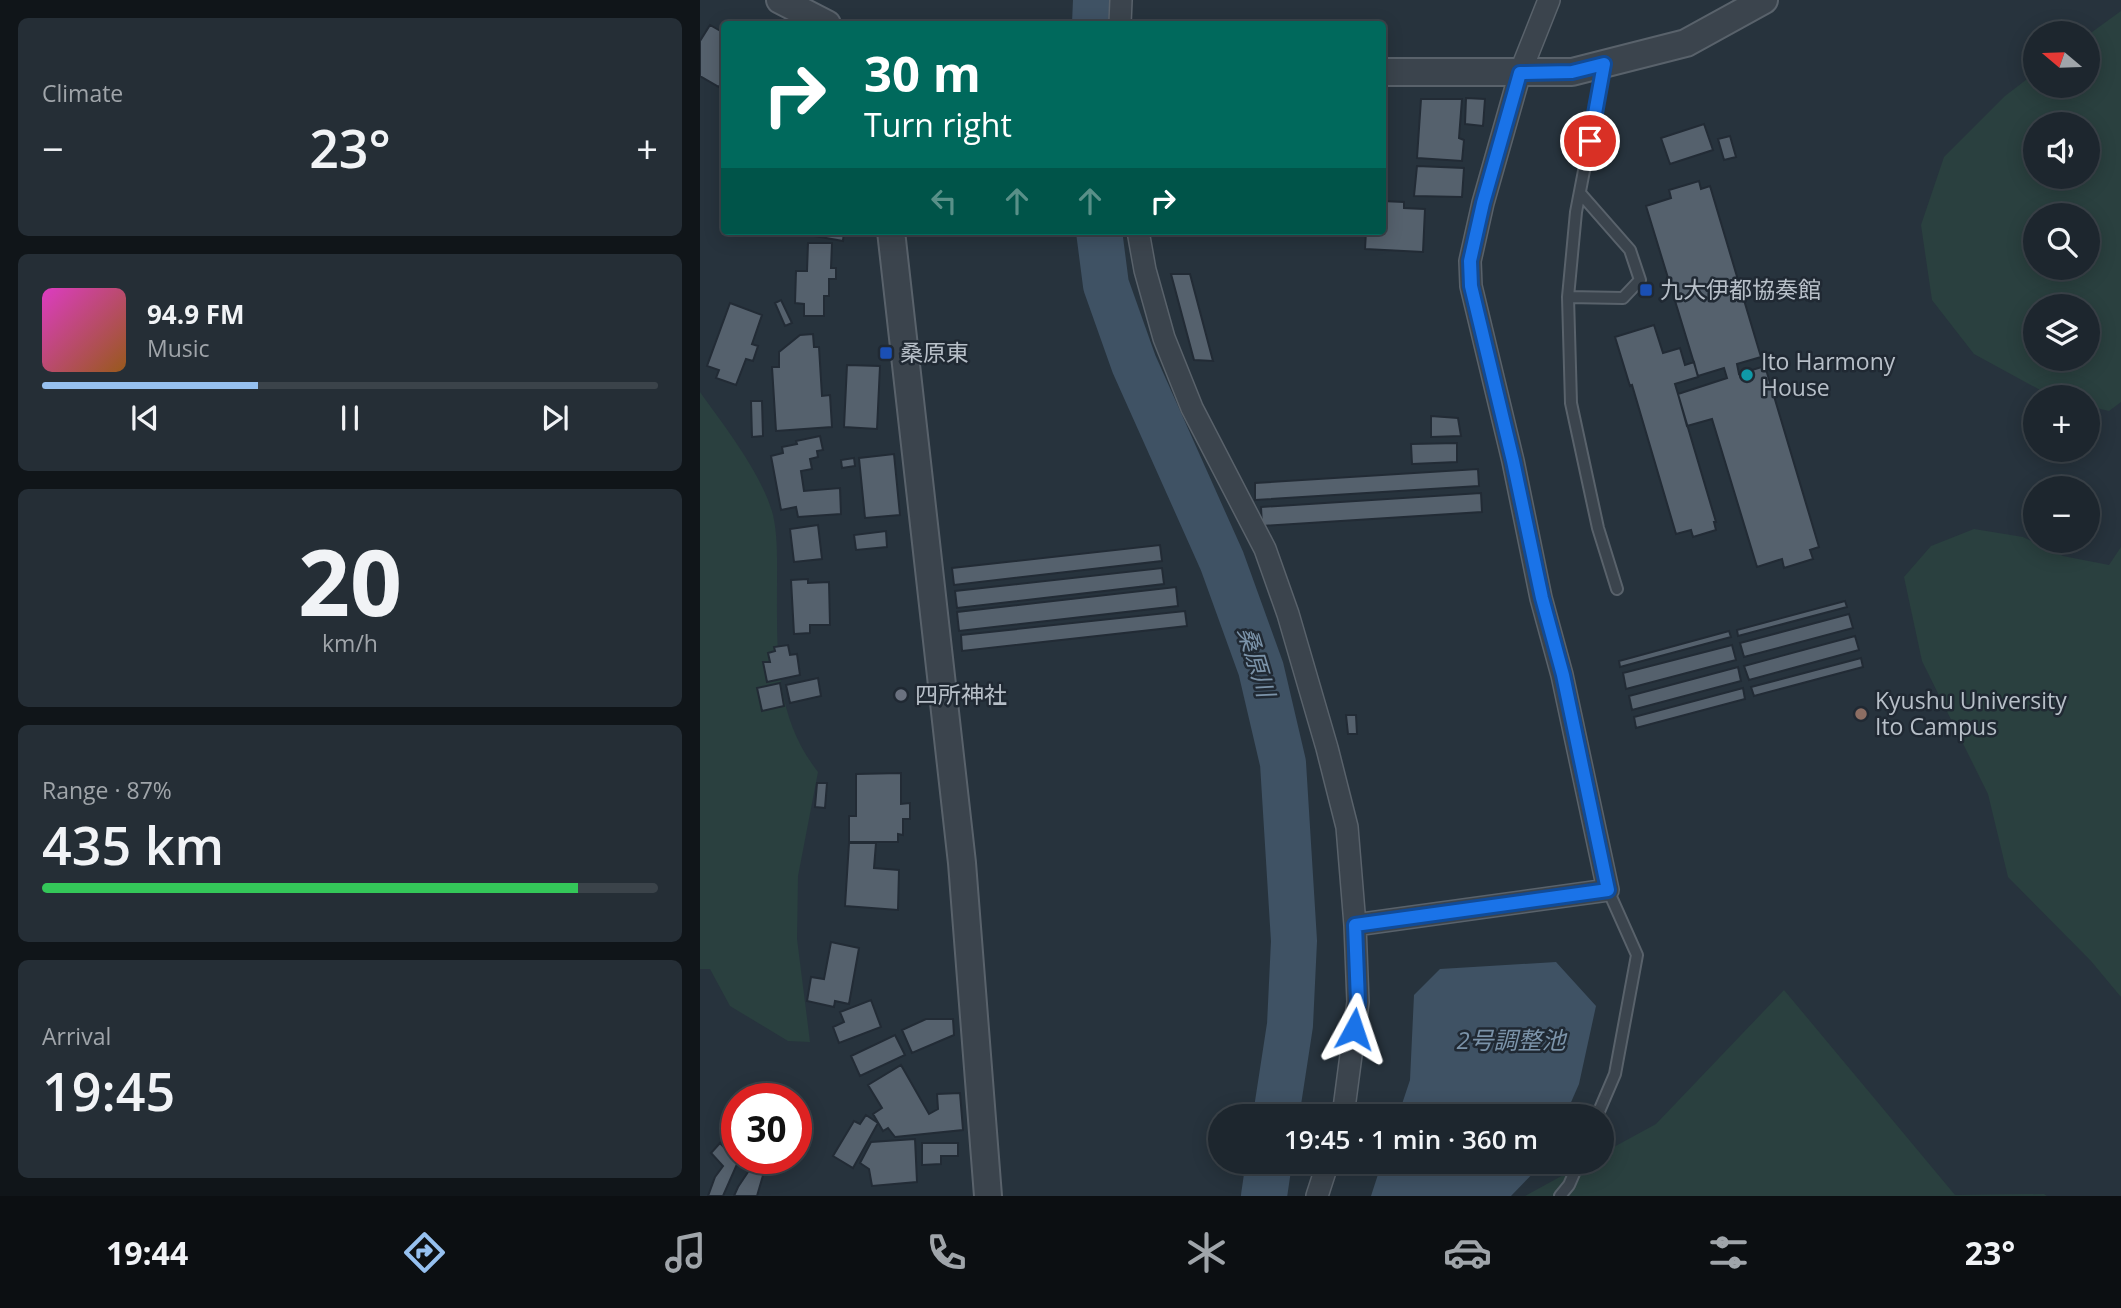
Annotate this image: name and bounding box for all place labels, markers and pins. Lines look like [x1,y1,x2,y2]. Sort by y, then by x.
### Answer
pin [1560,111,1620,171]
place label: 九大伊都協奏館 [1660,273,1821,305]
marker: 九大伊都協奏館 [1638,282,1654,298]
place label: 桑原東 [900,336,969,368]
marker: 桑原東 [878,345,894,361]
place label: Ito Harmony House [1761,345,1896,403]
marker: Ito Harmony House [1739,367,1755,383]
place label: 四所神社 [915,678,1007,710]
place label: Kyushu University Ito Campus [1875,684,2067,742]
marker: 四所神社 [893,687,909,703]
marker: Kyushu University Ito Campus [1853,706,1869,722]

